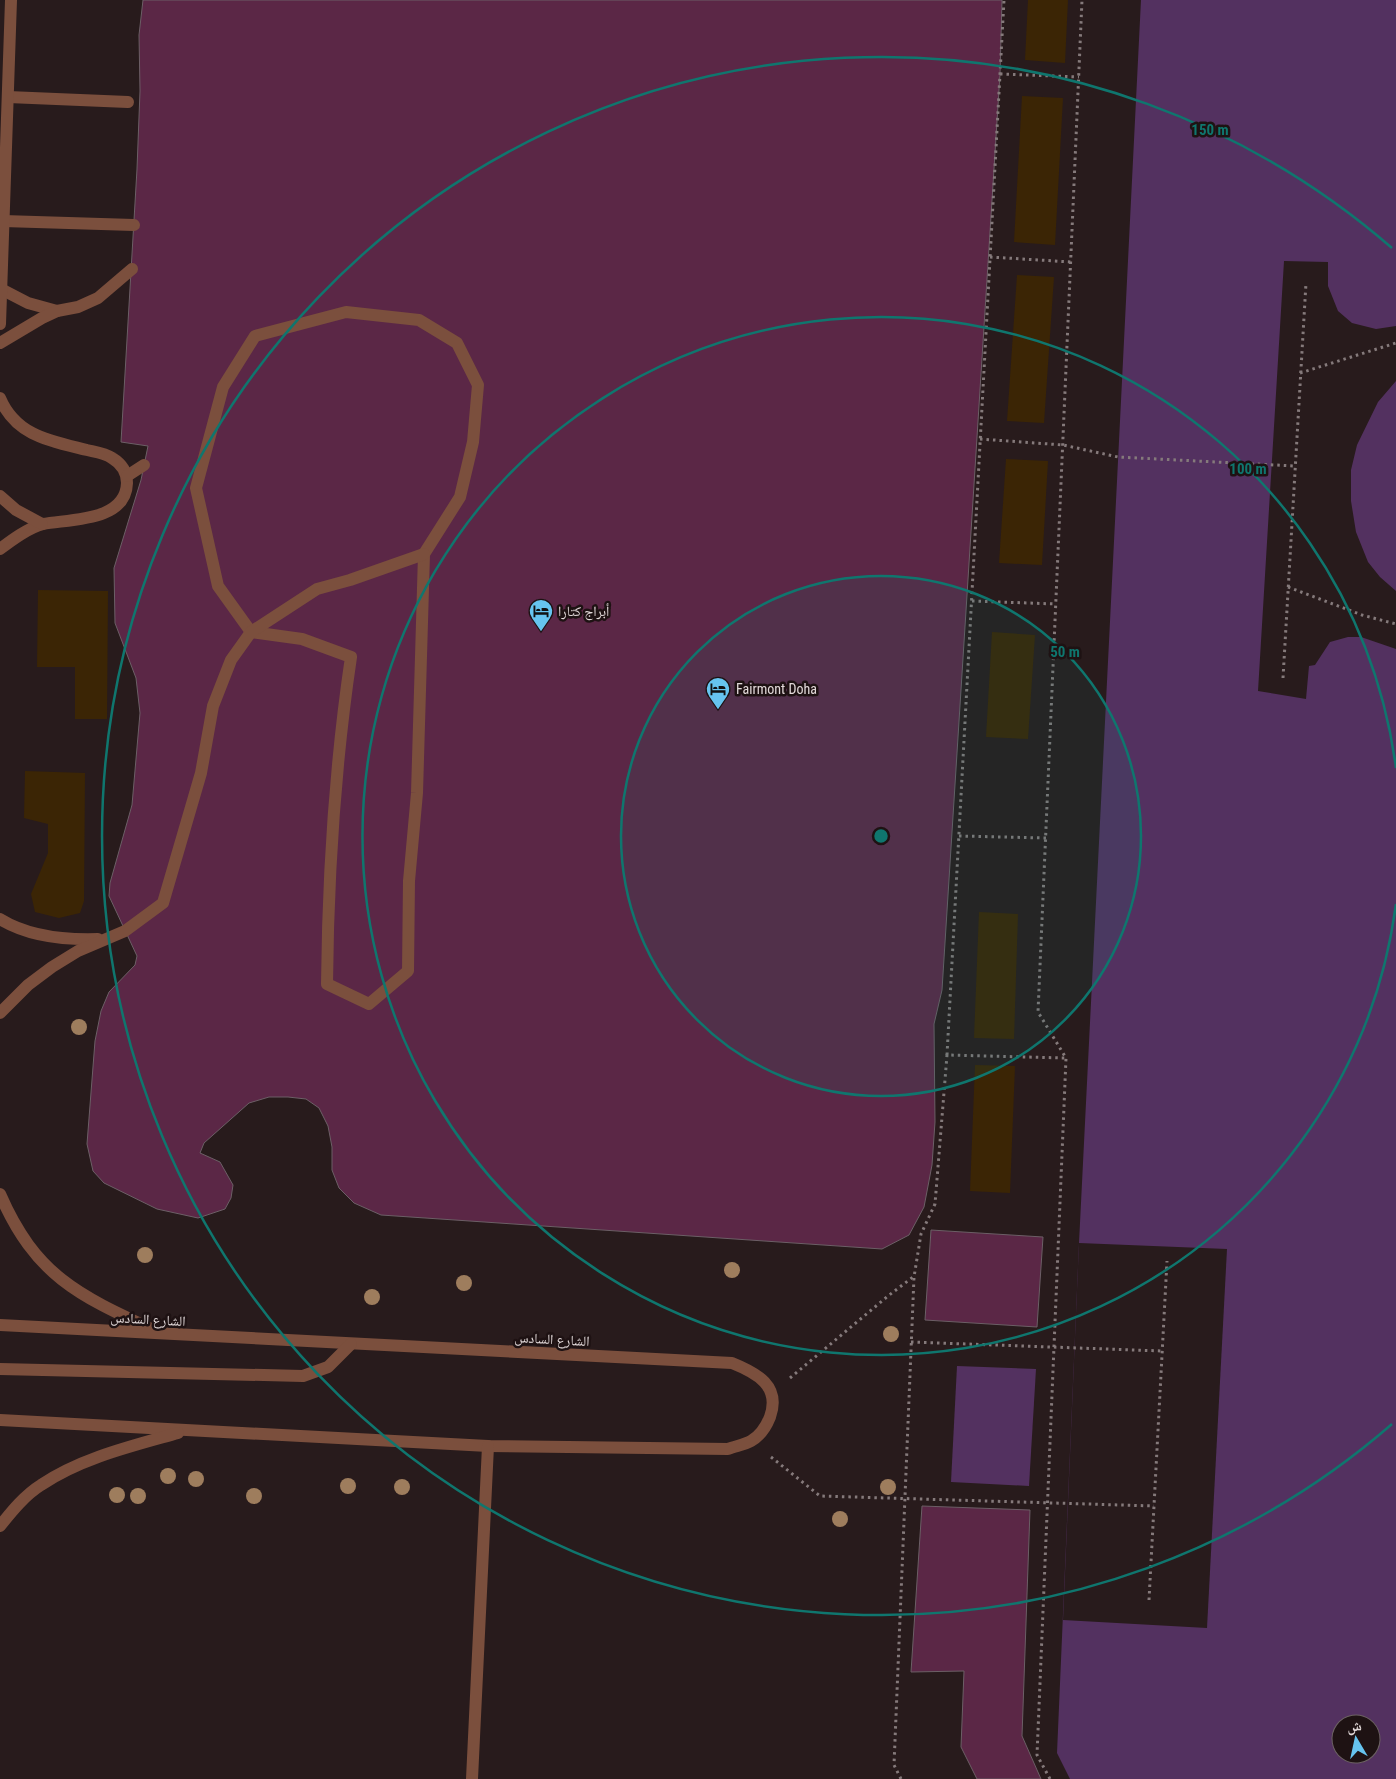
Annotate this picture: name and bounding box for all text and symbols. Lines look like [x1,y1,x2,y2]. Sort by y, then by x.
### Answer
text: 150 m [1191,121,1229,139]
text: 100 m [1229,460,1267,478]
hotel icon: أبراج كتارا [528,598,554,632]
place label: أبراج كتارا [558,603,609,621]
text: 50 m [1050,643,1080,661]
hotel icon: Fairmont Doha [705,676,731,710]
place label: Fairmont Doha [736,681,817,697]
centre of rings [872,827,890,845]
street label: الشارع السادس [110,1309,186,1331]
street label: الشارع السادس [514,1329,590,1351]
north arrow [1331,1714,1381,1764]
text: ش [1345,1717,1363,1736]

